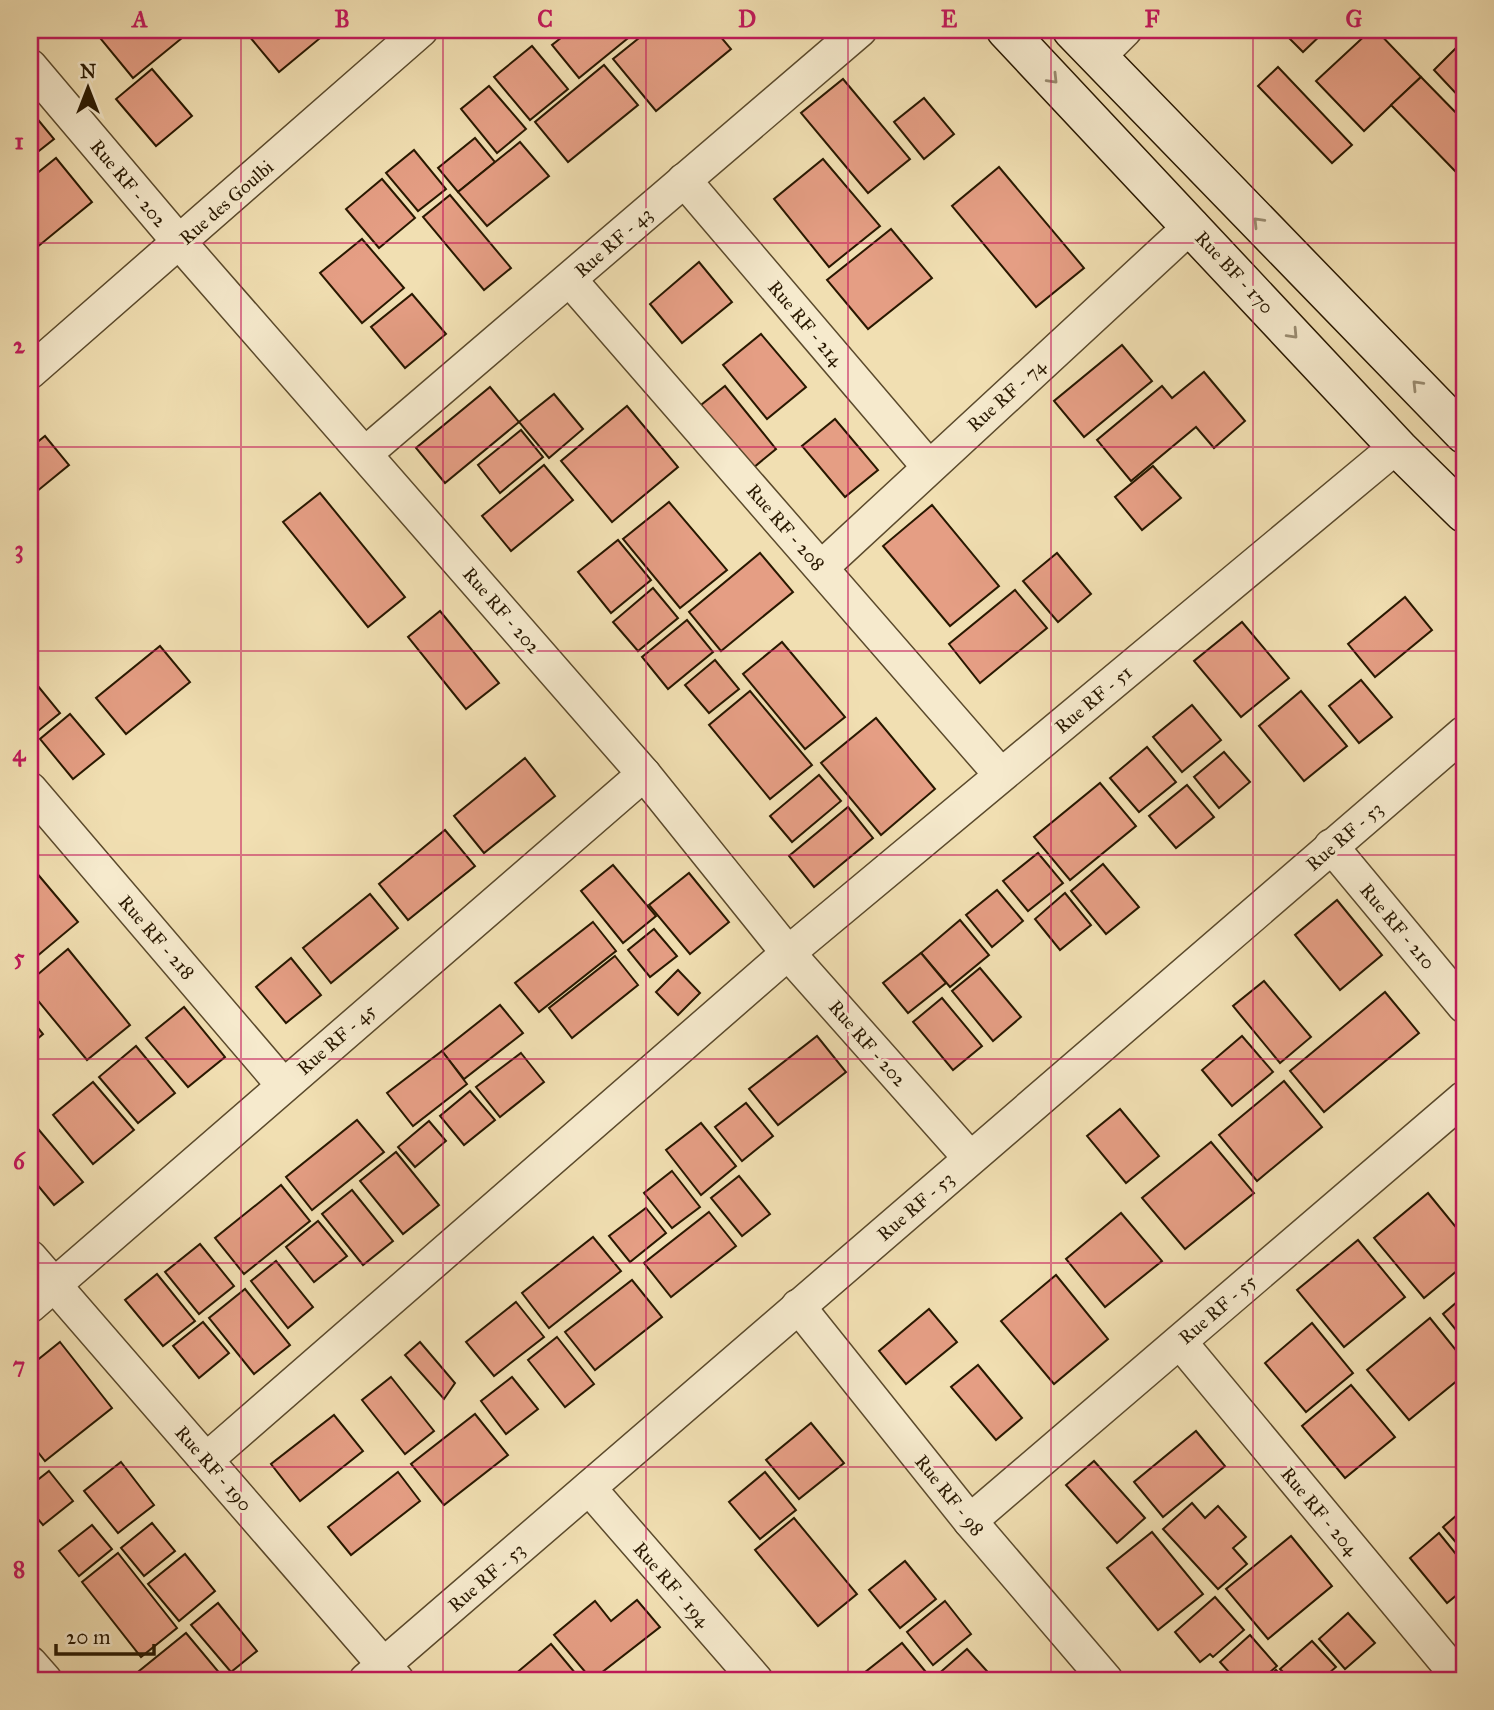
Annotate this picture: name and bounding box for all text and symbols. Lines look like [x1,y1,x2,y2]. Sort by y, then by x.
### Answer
text: A [130,5,148,33]
text: B [334,5,350,33]
text: C [537,5,553,33]
text: D [738,5,756,33]
text: E [941,5,958,33]
text: F [1144,5,1160,33]
text: G [1346,5,1363,33]
north arrow [52,52,122,122]
text: N [80,60,96,83]
one-way arrow [1044,71,1057,84]
text: 1 [14,127,24,155]
street label: Rue RF - 202 [85,135,172,232]
street label: Rue des Goulbi [175,155,278,249]
street label: Rue RF - 43 [570,202,657,282]
one-way arrow [1254,217,1267,230]
street label: Rue BF - 170 [1190,226,1279,319]
street label: Rue RF - 214 [763,276,848,371]
one-way arrow [1284,326,1297,339]
text: 2 [13,331,25,359]
street label: Rue RF - 74 [962,354,1051,437]
one-way arrow [1412,380,1425,393]
street label: Rue RF - 208 [742,479,830,575]
text: 3 [14,535,24,564]
street label: Rue RF - 202 [458,562,546,659]
street label: Rue RF - 51 [1050,661,1137,738]
text: 4 [13,739,27,767]
street label: Rue RF - 53 [1301,797,1387,876]
street label: Rue RF - 210 [1355,879,1440,974]
street label: Rue RF - 218 [114,891,199,984]
text: 5 [14,943,25,971]
street label: Rue RF - 202 [824,995,912,1092]
street label: Rue RF - 45 [292,999,380,1080]
text: 6 [13,1147,26,1175]
street label: Rue RF - 53 [872,1167,958,1246]
street label: Rue RF - 55 [1174,1270,1261,1349]
text: 7 [13,1351,25,1379]
street label: Rue RF - 190 [170,1421,257,1516]
street label: Rue RF - 98 [910,1450,989,1540]
street label: Rue RF - 204 [1276,1463,1363,1560]
street label: Rue RF - 194 [628,1537,715,1632]
street label: Rue RF - 53 [443,1538,529,1617]
text: 8 [13,1555,25,1583]
scale bar [56,1612,154,1656]
text: 20 m [66,1624,111,1650]

